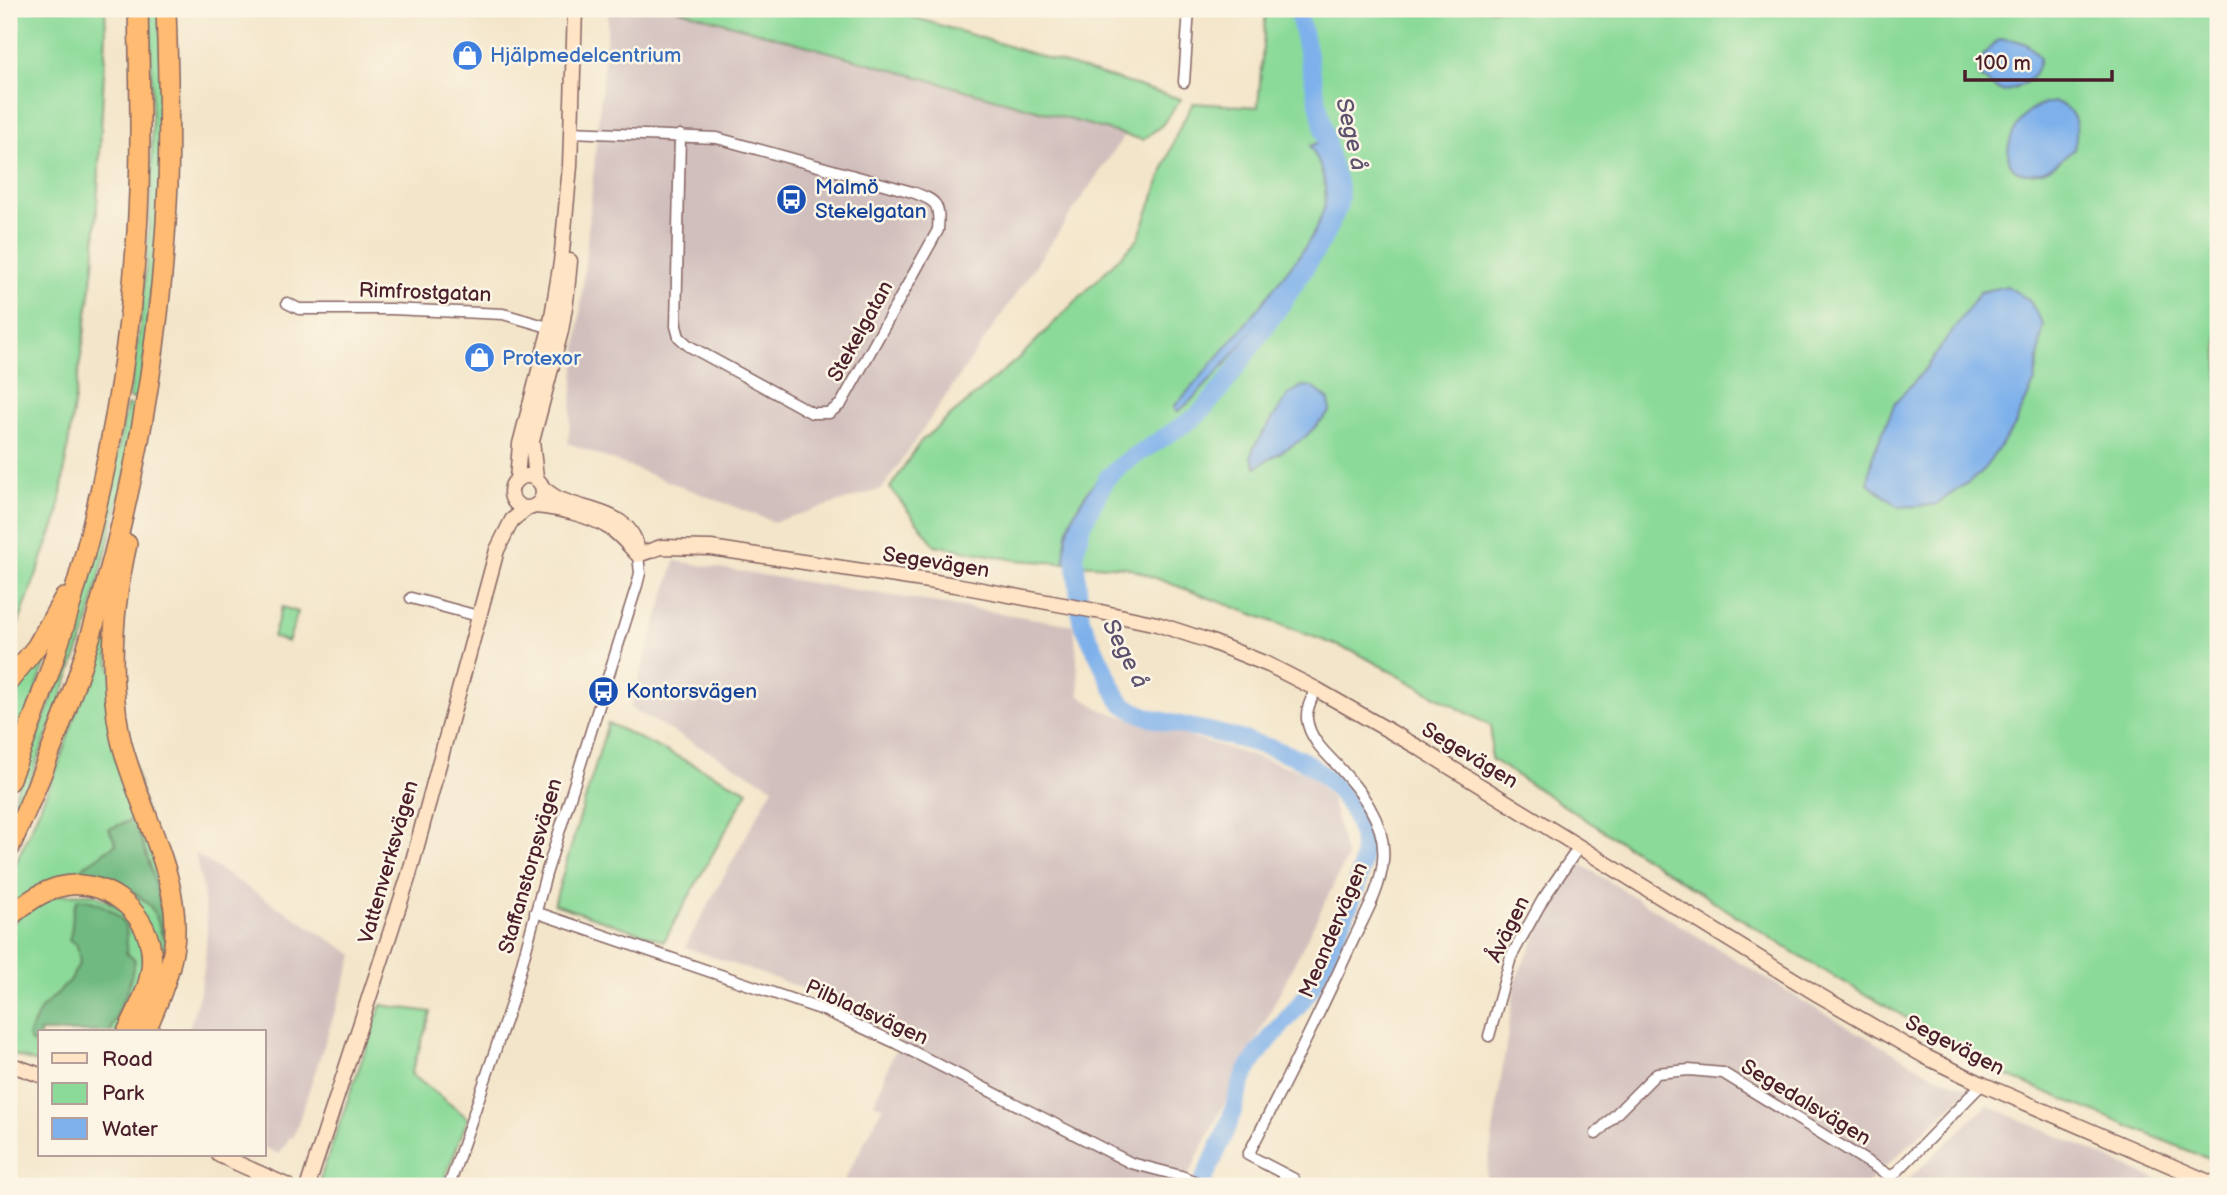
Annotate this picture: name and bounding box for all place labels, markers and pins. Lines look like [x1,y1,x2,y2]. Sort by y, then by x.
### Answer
shop icon: Hjälpmedelcentrium [450,38,484,72]
place label: Hjälpmedelcentrium [490,43,681,68]
place label: Malmö Stekelgatan [815,175,927,224]
bus stop icon: Malmö Stekelgatan [775,182,809,216]
shop icon: Protexor [462,341,496,375]
place label: Protexor [502,346,581,371]
bus stop icon: Kontorsvägen [586,674,620,708]
place label: Kontorsvägen [626,679,757,704]

